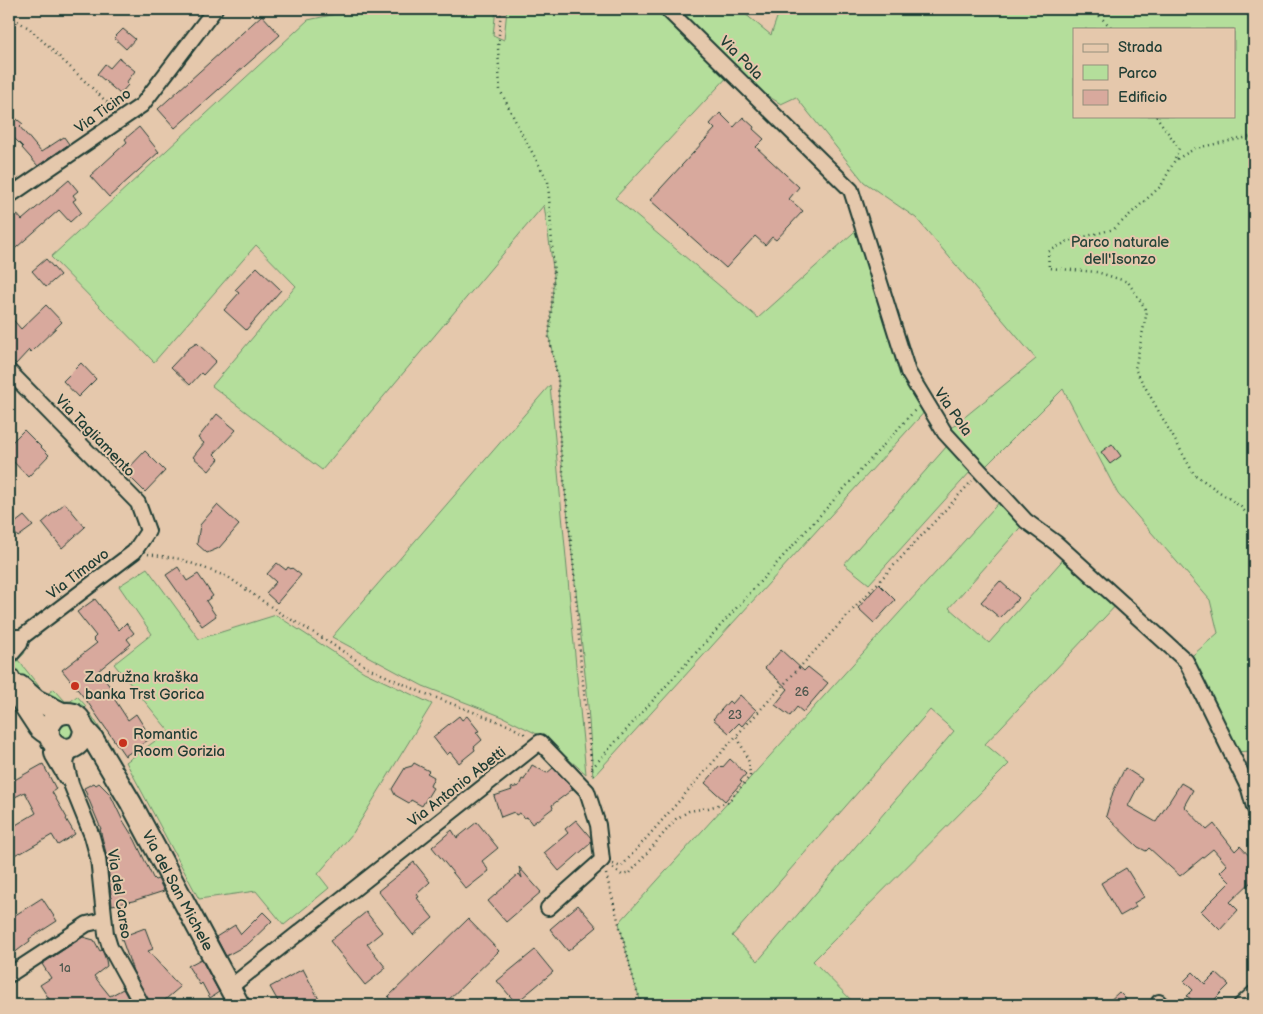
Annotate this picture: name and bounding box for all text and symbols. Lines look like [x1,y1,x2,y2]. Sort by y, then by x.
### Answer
legend [1073,28,1236,118]
street label: Via Pola [715,32,767,84]
text: Strada [1118,38,1162,57]
text: Parco [1118,64,1157,83]
street label: Via Ticino [71,84,135,138]
text: Edificio [1118,88,1167,107]
park label: Parco naturale dell'Isonzo [1071,233,1169,269]
street label: Via Pola [930,384,976,440]
street label: Via Tagliamento [51,391,139,481]
street label: Via Timavo [43,544,113,604]
place label: Zadružna kraška banka Trst Gorica [84,668,205,704]
marker: Zadružna kraška banka Trst Gorica [69,680,81,692]
house number: 26 [795,685,809,700]
house number: 23 [728,708,742,723]
place label: Romantic Room Gorizia [133,725,225,761]
marker: Romantic Room Gorizia [117,737,129,749]
street label: Via Antonio Abetti [404,743,510,831]
street label: Via del San Michele [138,827,218,954]
street label: Via del Carso [103,848,135,940]
house number: 1a [59,961,71,976]

